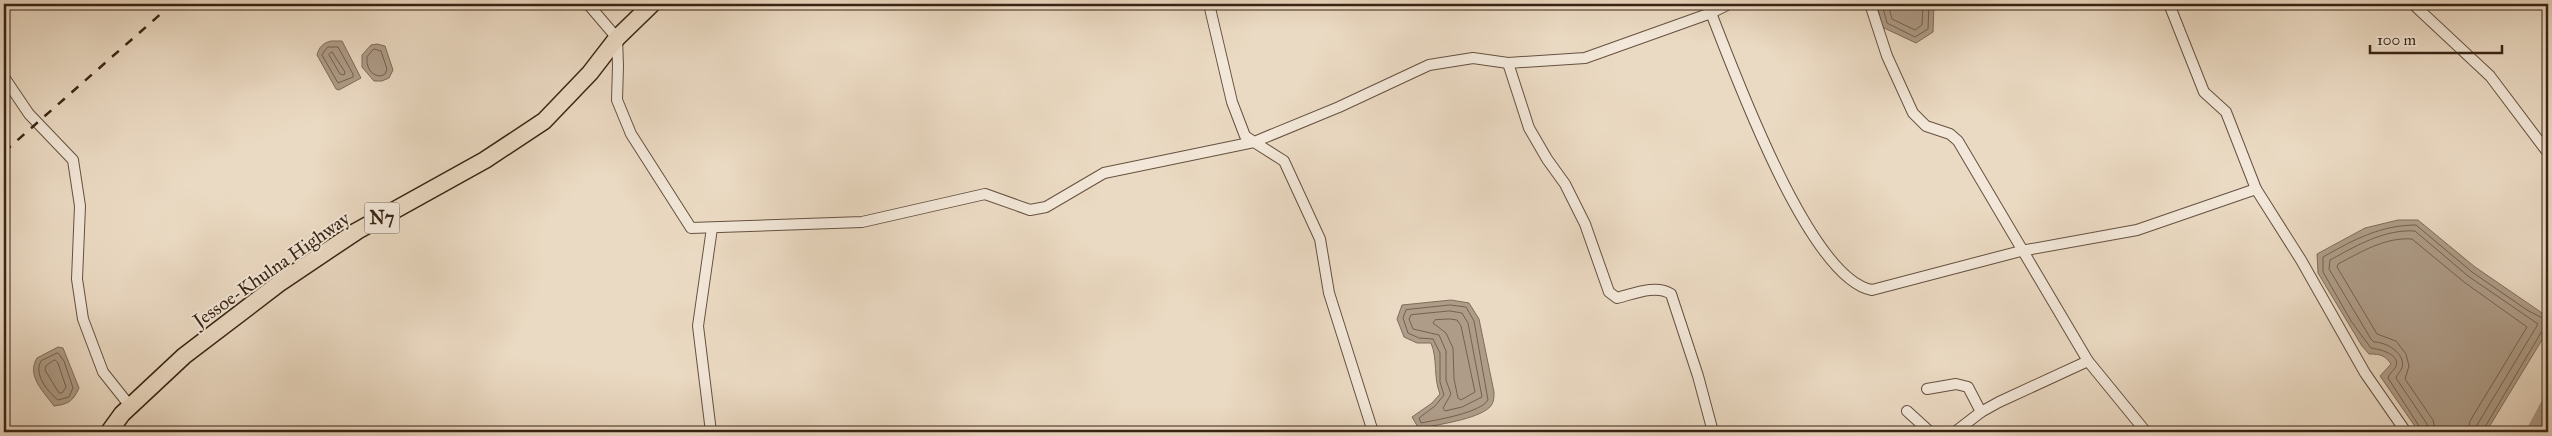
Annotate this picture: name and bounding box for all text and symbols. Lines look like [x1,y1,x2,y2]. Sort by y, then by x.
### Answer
scale bar [2370,22,2502,54]
text: 100 m [2377,31,2417,49]
road number: N7 [364,202,400,234]
street label: Jessoe-Khulna Highway [187,206,356,334]

